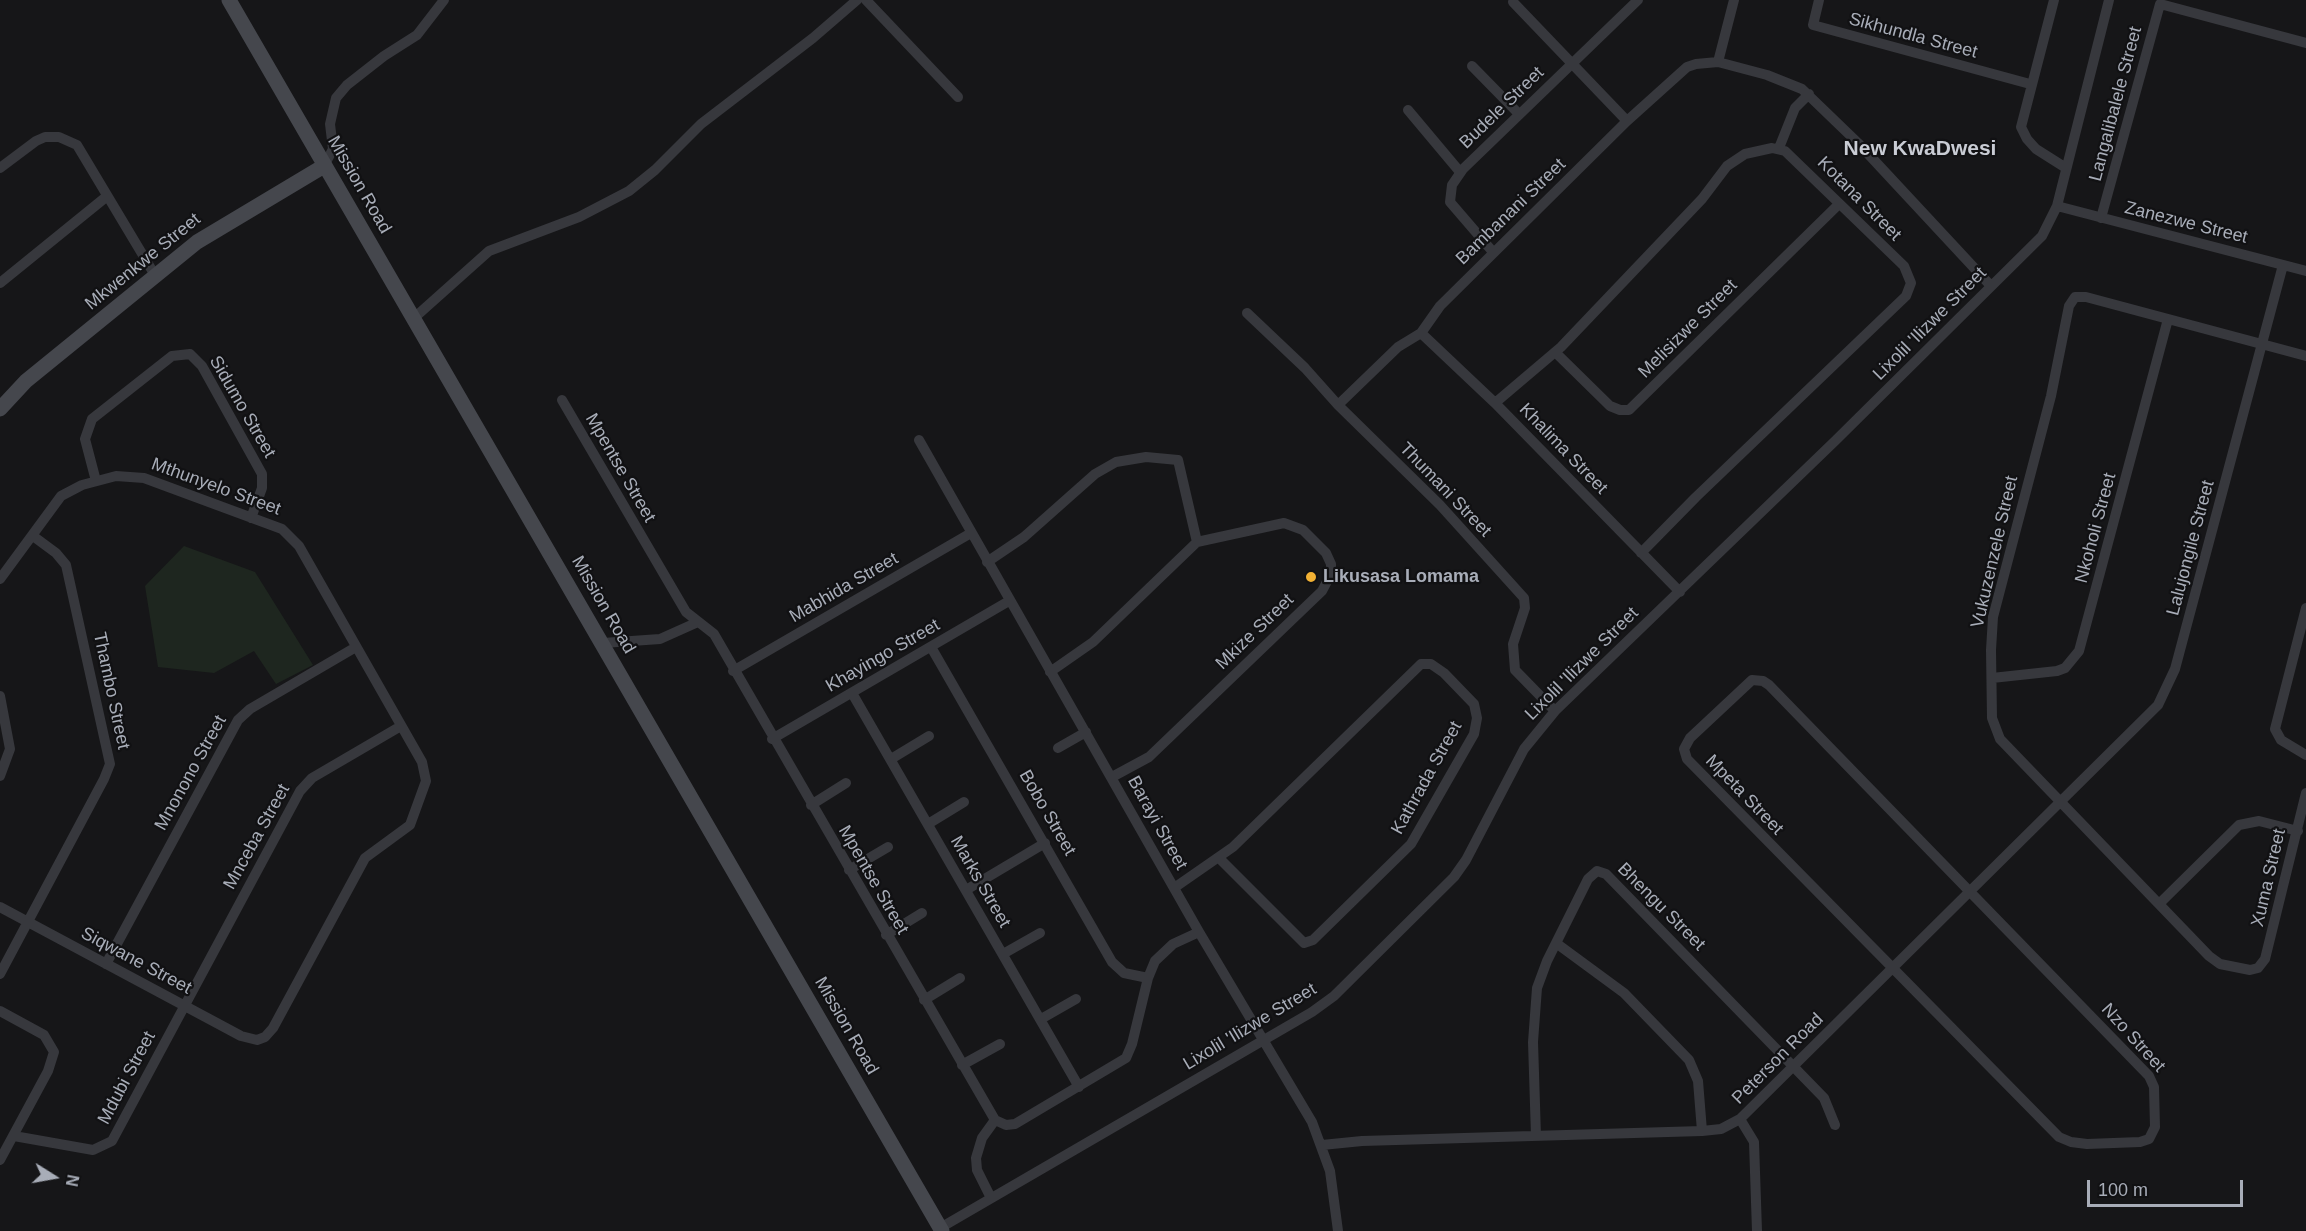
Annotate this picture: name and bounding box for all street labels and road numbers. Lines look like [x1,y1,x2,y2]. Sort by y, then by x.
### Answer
street label: Sikhundla Street [1846,8,1980,64]
street label: Langalibalele Street [2085,24,2147,184]
street label: Budele Street [1455,62,1549,154]
street label: Mission Road [322,132,396,238]
street label: Kotana Street [1812,152,1906,246]
street label: Bambanani Street [1452,154,1570,270]
street label: Zanezwe Street [2122,197,2250,249]
street label: Mkwenkwe Street [81,209,205,315]
street label: Lixolil 'Ilizwe Street [1869,263,1991,385]
street label: Melisizwe Street [1634,275,1742,383]
street label: Sidumo Street [204,352,280,462]
street label: Khalima Street [1514,399,1612,499]
street label: Mpentse Street [580,410,660,526]
street label: Thumani Street [1394,438,1496,542]
street label: Mthunyelo Street [148,454,284,520]
street label: Nkoholi Street [2071,471,2121,585]
street label: Vukuzenzele Street [1967,474,2023,630]
street label: Lalujongile Street [2163,478,2219,618]
street label: Mabhida Street [786,548,902,628]
street label: Mission Road [566,552,640,658]
street label: Mkize Street [1212,589,1298,675]
street label: Lixolil 'Ilizwe Street [1521,603,1643,725]
street label: Khayingo Street [822,615,944,697]
street label: Thambo Street [88,631,134,751]
street label: Mnonono Street [151,712,231,834]
street label: Kathrada Street [1387,718,1467,838]
street label: Mpeta Street [1700,750,1788,840]
street label: Bobo Street [1014,766,1080,860]
street label: Barayi Street [1122,772,1192,874]
street label: Mnceba Street [219,781,295,893]
street label: Mpentse Street [833,822,913,938]
street label: Xuma Street [2247,827,2291,929]
street label: Marks Street [945,832,1015,932]
street label: Bhengu Street [1613,859,1709,955]
street label: Siqwane Street [77,923,195,999]
street label: Mission Road [809,973,883,1079]
street label: Lixolil 'Ilizwe Street [1180,979,1320,1075]
street label: Nzo Street [2097,999,2169,1077]
street label: Peterson Road [1728,1009,1828,1109]
street label: Mdubi Street [94,1028,160,1128]

